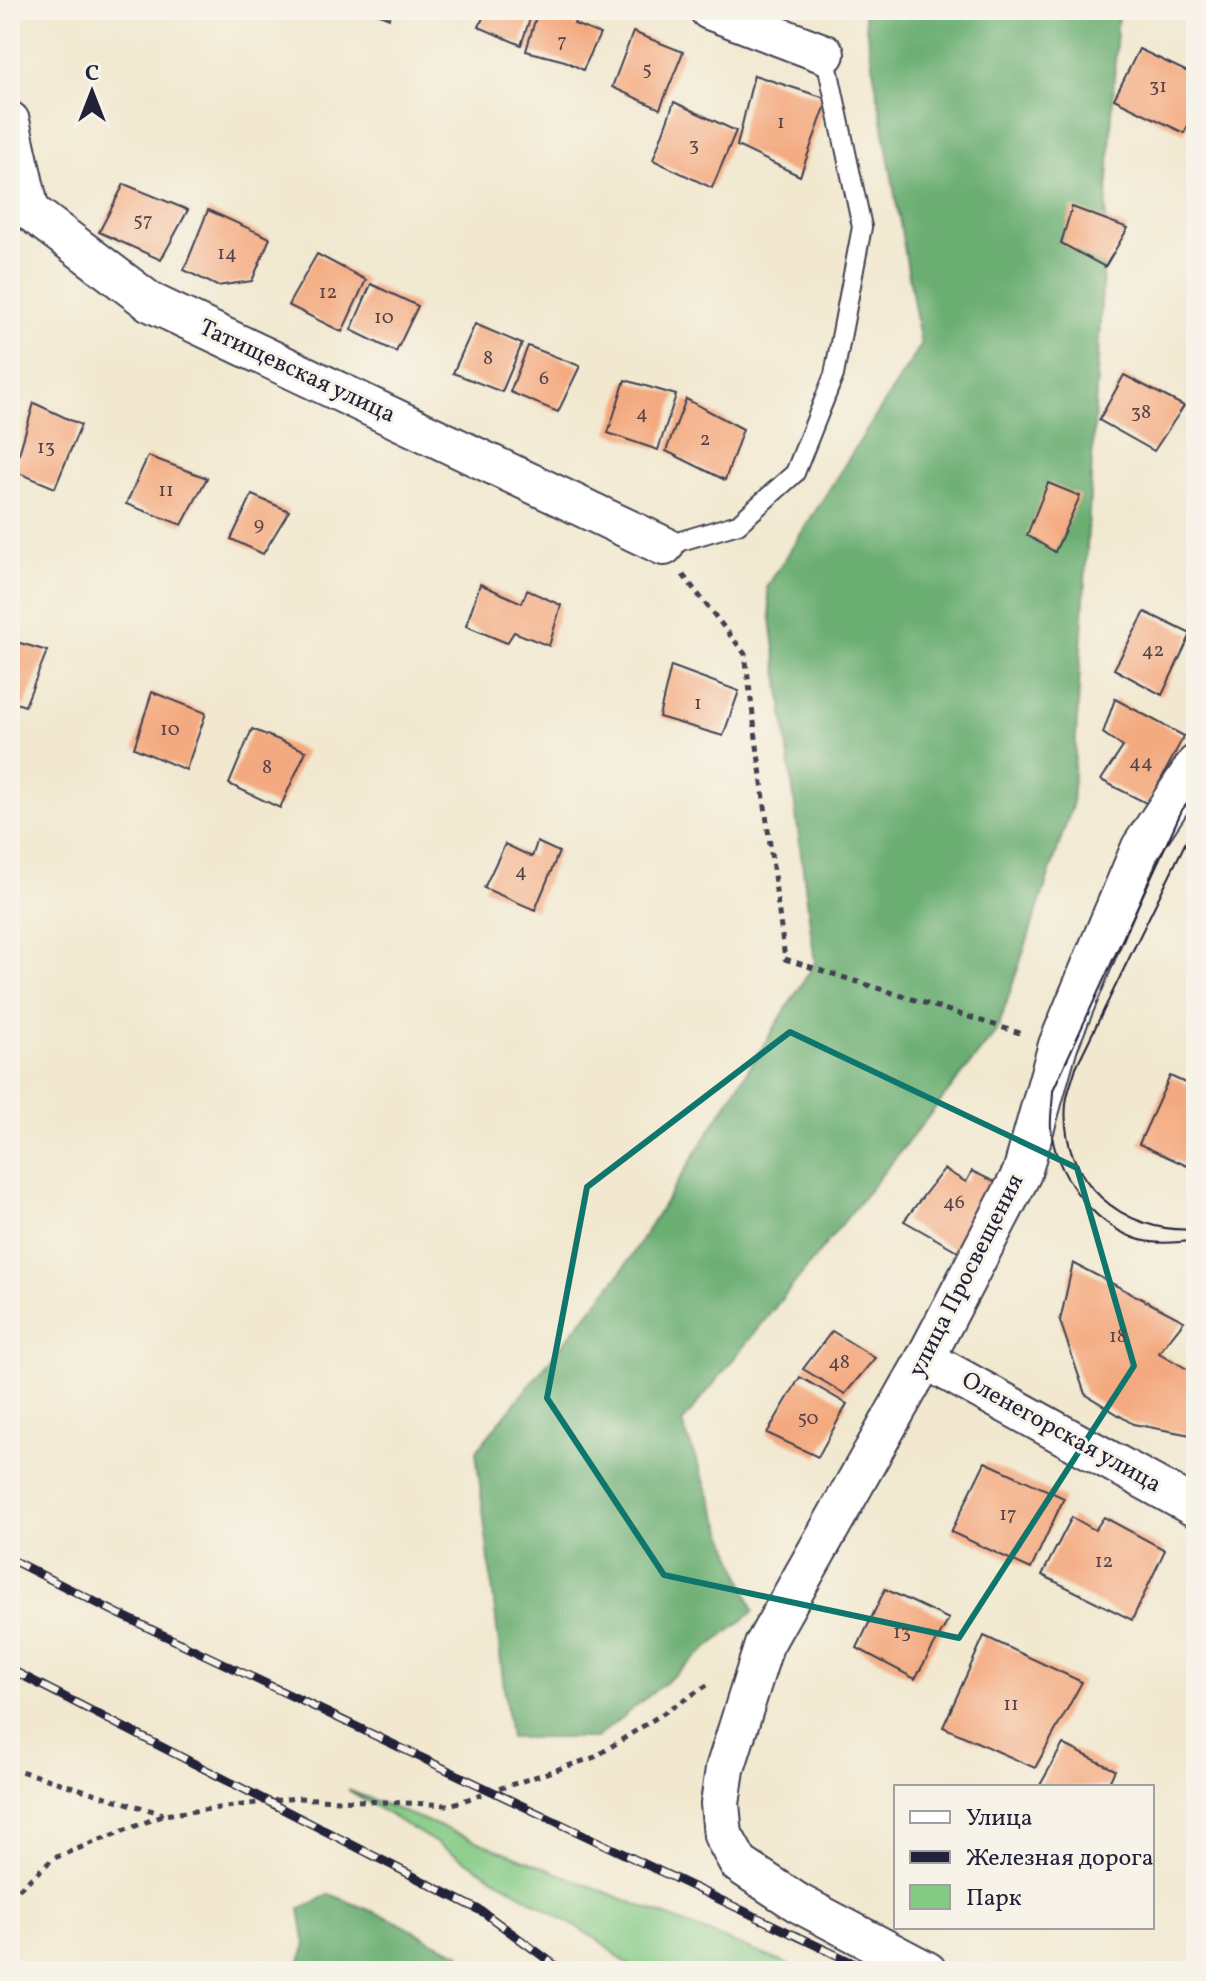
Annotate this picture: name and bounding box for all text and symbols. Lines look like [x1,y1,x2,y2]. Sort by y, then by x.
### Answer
house number: 7 [557,28,567,56]
north arrow [52,52,132,132]
house number: 5 [642,56,652,84]
text: С [85,59,99,90]
house number: 31 [1149,73,1167,101]
house number: 1 [777,109,785,137]
house number: 3 [689,132,699,160]
house number: 57 [133,207,153,235]
house number: 14 [217,240,237,268]
house number: 12 [319,279,337,307]
house number: 10 [374,304,394,332]
street label: Татищевская улица [193,312,401,432]
house number: 8 [483,345,493,373]
house number: 6 [539,365,549,393]
house number: 38 [1131,399,1151,427]
house number: 4 [636,400,648,428]
house number: 2 [700,426,710,454]
house number: 13 [37,434,55,462]
house number: 11 [158,477,174,505]
house number: 9 [254,511,264,539]
house number: 42 [1142,637,1164,665]
house number: 1 [694,690,702,718]
house number: 10 [160,716,180,744]
house number: 44 [1129,749,1153,777]
house number: 8 [262,754,272,782]
house number: 4 [515,858,527,886]
street label: улица Просвещения [901,1168,1033,1384]
house number: 46 [943,1189,965,1217]
house number: 18 [1109,1323,1127,1351]
house number: 48 [828,1349,850,1377]
street label: Оленегорская улица [955,1364,1167,1502]
house number: 50 [797,1405,819,1433]
house number: 17 [999,1501,1017,1529]
house number: 12 [1095,1548,1113,1576]
house number: 13 [893,1619,911,1647]
house number: 11 [1003,1691,1019,1719]
legend [894,1785,1154,1929]
text: Улица [966,1802,1033,1836]
text: Железная дорога [966,1842,1154,1876]
text: Парк [966,1882,1022,1916]

